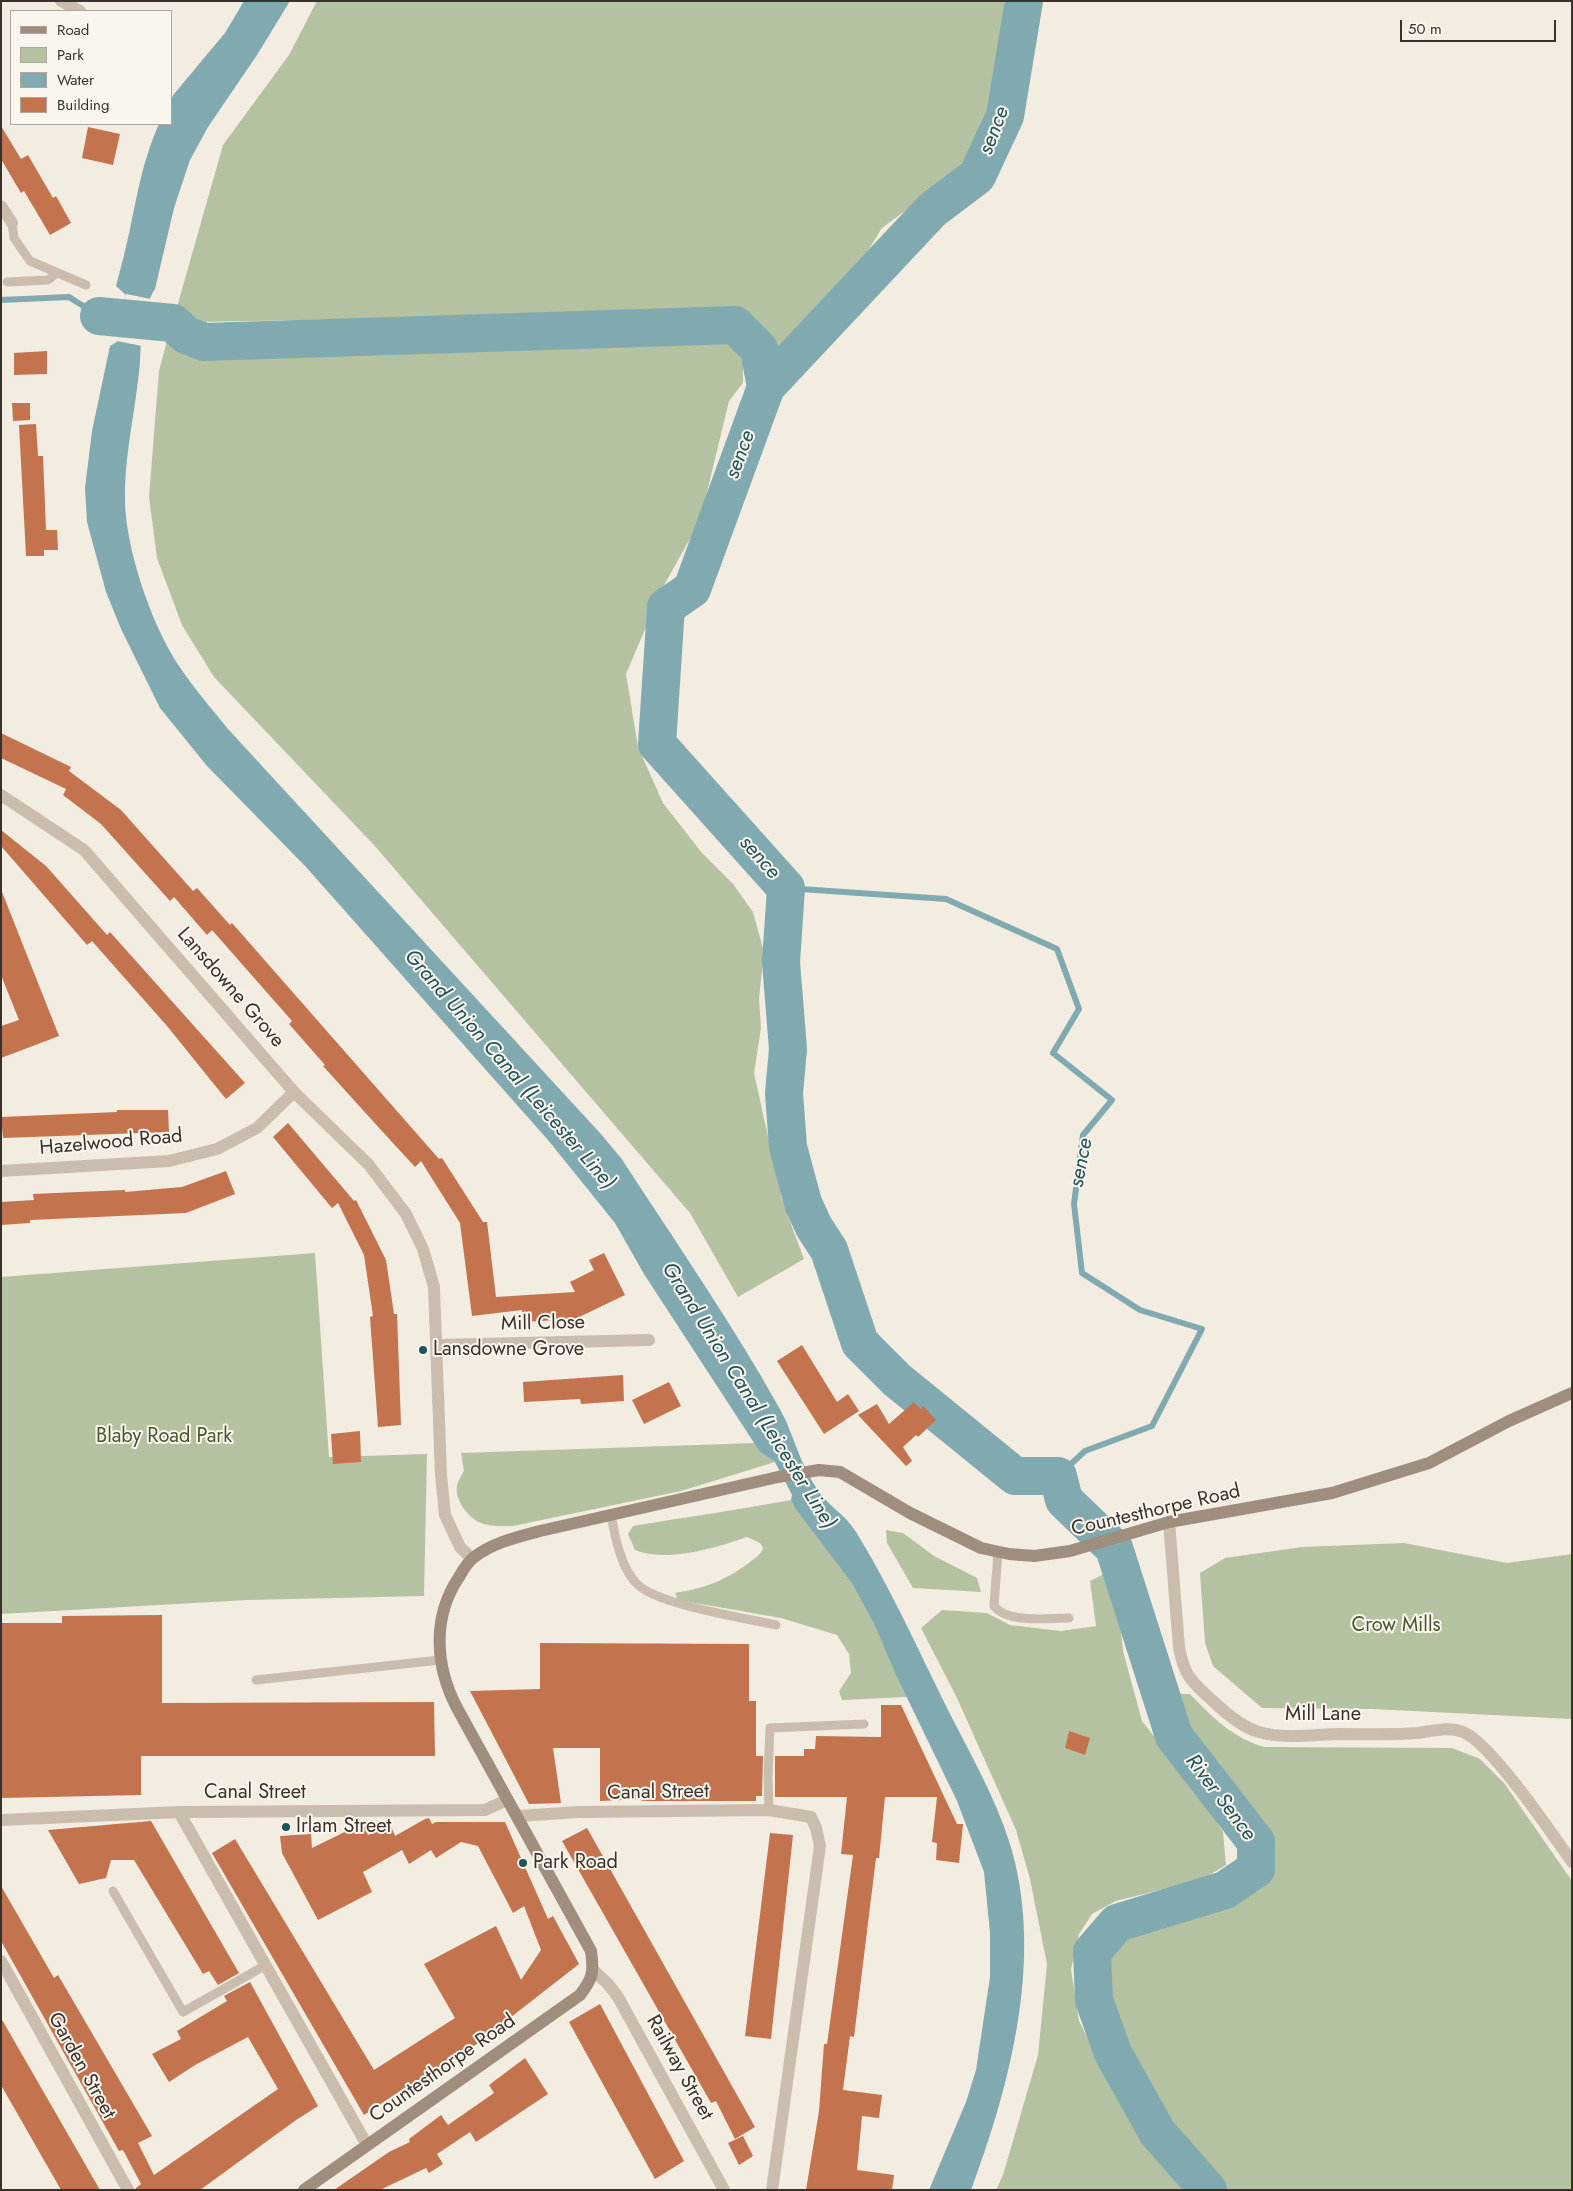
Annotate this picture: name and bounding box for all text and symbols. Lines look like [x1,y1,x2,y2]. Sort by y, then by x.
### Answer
legend [10,10,172,125]
scale bar [1403,10,1559,42]
text: 50 m [1408,18,1442,40]
text: Road [57,19,89,41]
text: Park [57,44,84,66]
text: Water [57,69,94,91]
text: Building [57,94,109,116]
water label: sence [974,103,1016,159]
water label: sence [721,427,761,483]
water label: sence [733,831,785,885]
street label: Lansdowne Grove [171,923,289,1053]
water label: Grand Union Canal (Leicester Line) [398,945,620,1195]
street label: Hazelwood Road [39,1125,183,1161]
water label: sence [1065,1136,1099,1190]
water label: Grand Union Canal (Leicester Line) [655,1258,841,1534]
street label: Mill Close [501,1311,585,1337]
place label: Lansdowne Grove [433,1338,584,1362]
marker: Lansdowne Grove [417,1344,429,1356]
park label: Blaby Road Park [96,1425,232,1449]
street label: Countesthorpe Road [1069,1480,1243,1542]
park label: Crow Mills [1351,1614,1441,1638]
street label: Mill Lane [1285,1703,1361,1727]
water label: River Sence [1179,1750,1261,1846]
street label: Canal Street [607,1780,709,1806]
street label: Canal Street [204,1781,306,1805]
place label: Irlam Street [296,1815,391,1839]
marker: Irlam Street [280,1821,292,1833]
place label: Park Road [533,1851,618,1875]
marker: Park Road [517,1857,529,1869]
street label: Garden Street [42,2009,120,2123]
street label: Countesthorpe Road [365,2010,521,2128]
street label: Railway Street [640,2011,718,2125]

